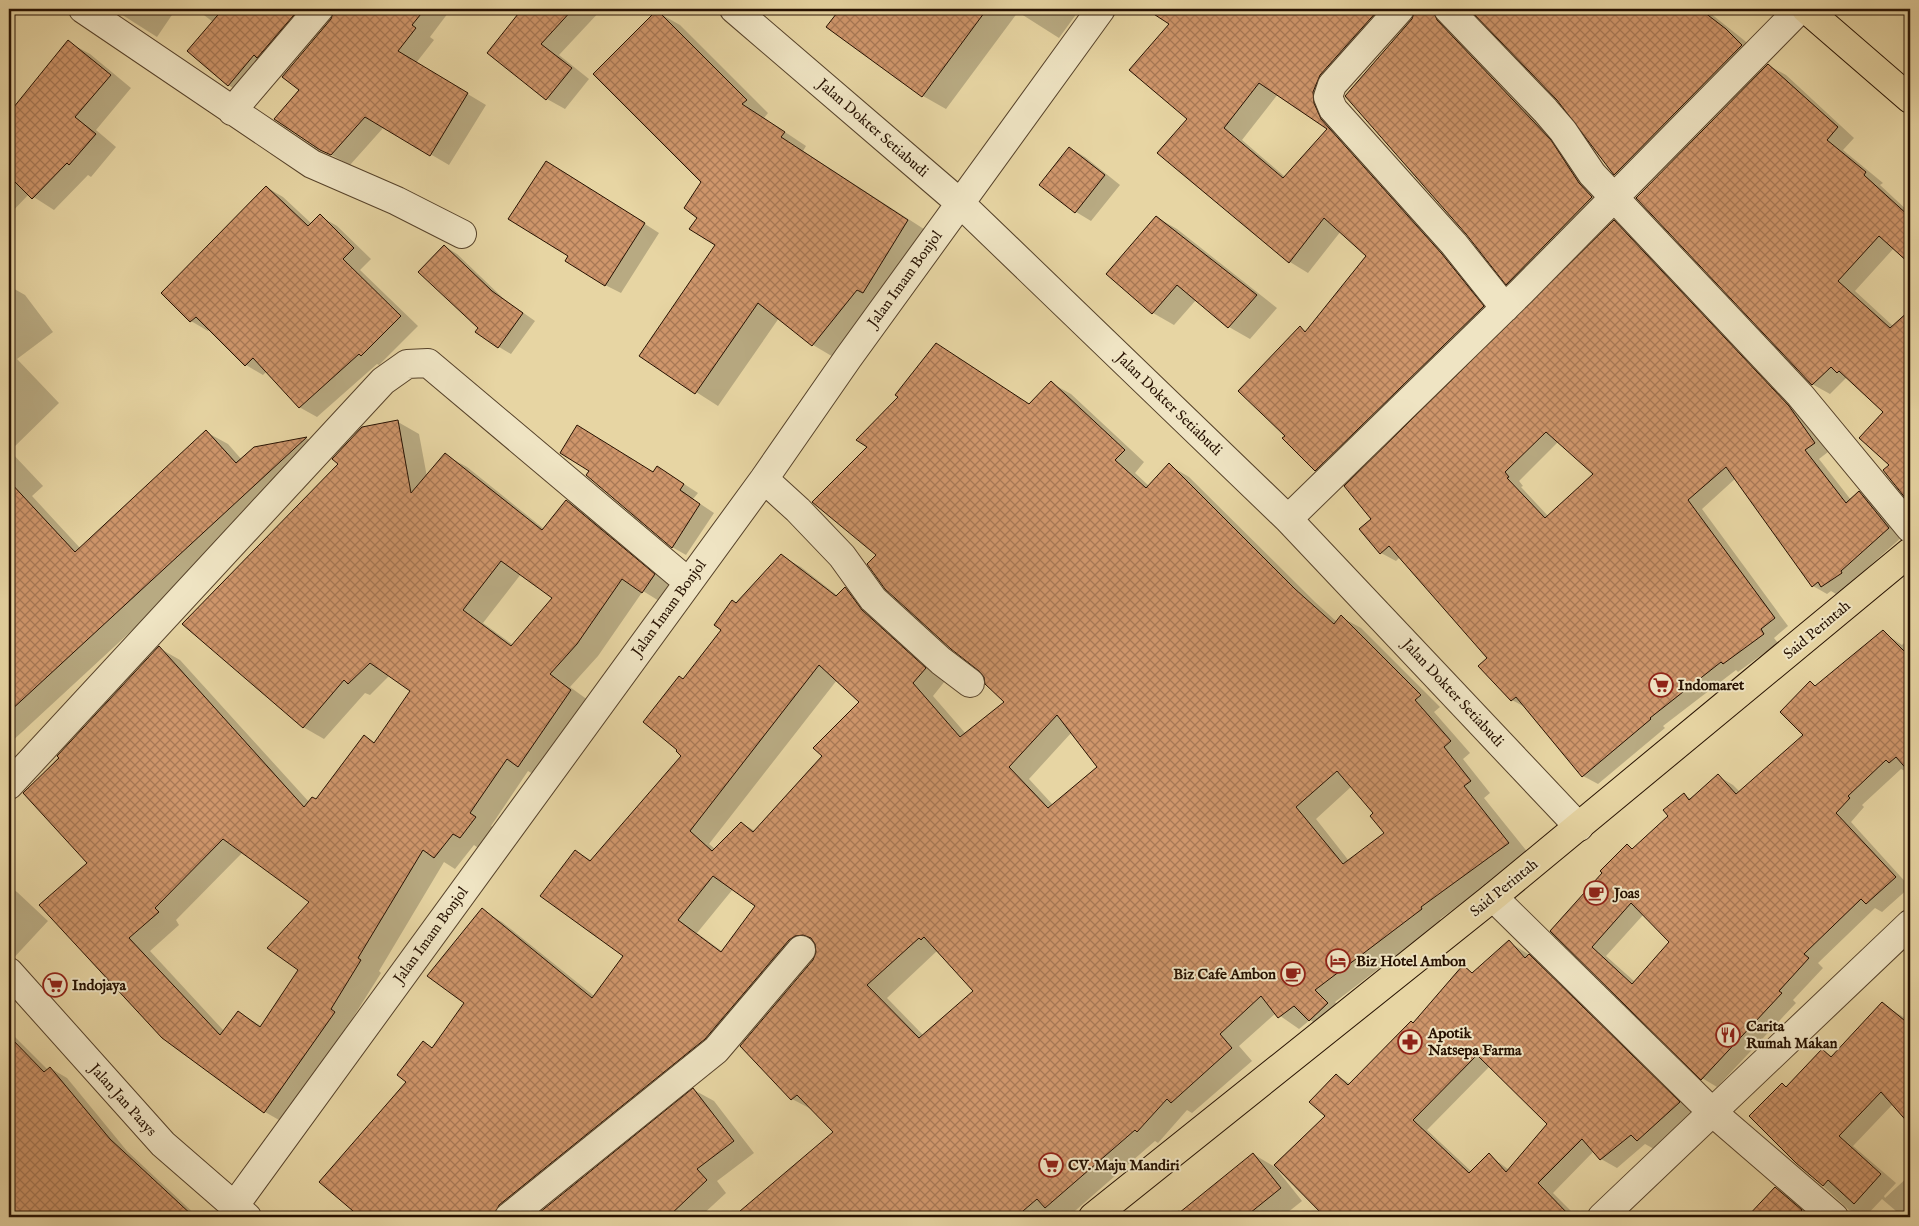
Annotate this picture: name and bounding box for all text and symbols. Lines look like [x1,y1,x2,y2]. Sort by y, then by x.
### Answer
street label: Jalan Dokter Setiabudi [812,73,932,181]
street label: Jalan Imam Bonjol [862,226,947,333]
street label: Jalan Dokter Setiabudi [1110,347,1226,460]
street label: Jalan Imam Bonjol [626,555,711,662]
street label: Said Perintah [1780,596,1854,664]
street label: Jalan Dokter Setiabudi [1397,634,1508,751]
supermarket icon: Indomaret [1648,672,1674,698]
place label: Indomaret [1678,676,1745,695]
street label: Said Perintah [1466,855,1542,921]
cafe icon: Joas [1583,880,1609,906]
street label: Jalan Imam Bonjol [388,882,473,989]
place label: Joas [1612,884,1640,903]
hotel icon: Biz Hotel Ambon [1325,948,1351,974]
place label: Biz Hotel Ambon [1356,952,1466,971]
cafe icon: Biz Cafe Ambon [1280,961,1306,987]
place label: Biz Cafe Ambon [1173,965,1276,984]
supermarket icon: Indojaya [42,972,68,998]
place label: Indojaya [72,976,127,995]
place label: Carita Rumah Makan [1746,1017,1838,1053]
restaurant icon: Carita Rumah Makan [1715,1022,1741,1048]
place label: Apotik Natsepa Farma [1427,1024,1522,1060]
pharmacy icon: Apotik Natsepa Farma [1397,1029,1423,1055]
street label: Jalan Jan Paays [84,1058,161,1140]
supermarket icon: CV. Maju Mandiri [1038,1152,1064,1178]
place label: CV. Maju Mandiri [1068,1156,1180,1175]

